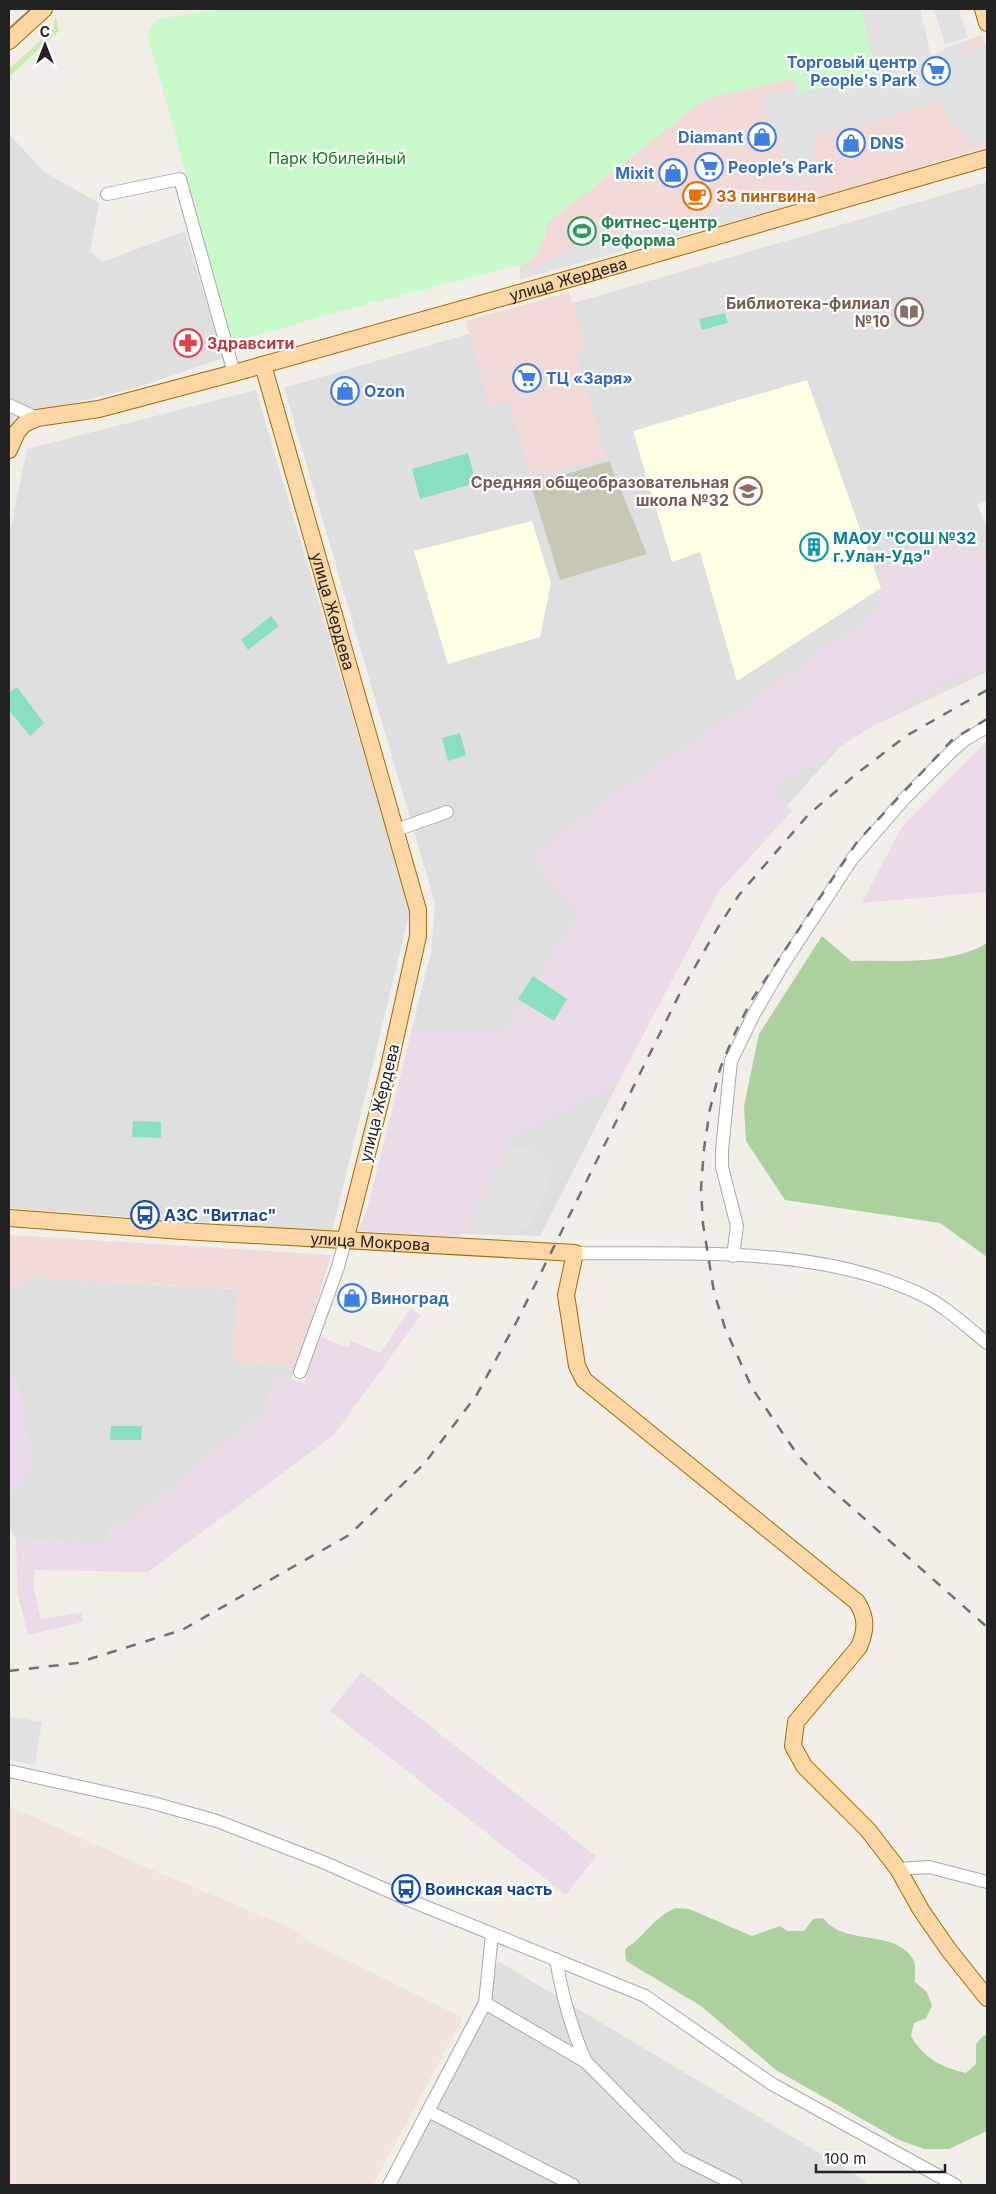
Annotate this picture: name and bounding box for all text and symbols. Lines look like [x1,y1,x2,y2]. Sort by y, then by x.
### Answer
north arrow [20,20,70,70]
text: С [40,23,50,40]
place label: Торговый центр People's Park [787,52,918,90]
supermarket icon: Торговый центр People's Park [921,56,951,86]
shop icon: Diamant [747,122,777,152]
place label: Diamant [678,127,743,147]
shop icon: DNS [836,128,866,158]
place label: DNS [870,133,904,153]
park label: Парк Юбилейный [268,148,406,168]
supermarket icon: People’s Park [694,152,724,182]
place label: People’s Park [728,157,834,177]
shop icon: Mixit [658,158,688,188]
place label: Mixit [615,163,654,183]
cafe icon: 33 пингвина [682,181,712,211]
place label: 33 пингвина [716,186,816,206]
place label: Фитнес-центр Реформа [601,212,717,250]
sports icon: Фитнес-центр Реформа [567,216,597,246]
street label: улица Жердева [507,253,629,305]
place label: Библиотека-филиал №10 [726,293,890,331]
library icon: Библиотека-филиал №10 [894,297,924,327]
pharmacy icon: Здравсити [173,328,203,358]
place label: Здравсити [207,333,294,353]
supermarket icon: ТЦ «Заря» [512,363,542,393]
place label: ТЦ «Заря» [546,368,633,388]
shop icon: Ozon [330,376,360,406]
place label: Ozon [364,381,405,401]
place label: Средняя общеобразовательная школа №32 [471,472,729,510]
school or university icon: Средняя общеобразовательная школа №32 [733,476,763,506]
place label: МАОУ "СОШ №32 г.Улан-Удэ" [833,528,976,566]
building icon: МАОУ "СОШ №32 г.Улан-Удэ" [799,532,829,562]
street label: улица Жердева [307,550,359,672]
street label: улица Жердева [355,1042,403,1164]
bus stop icon: АЗС "Витлас" [130,1200,160,1230]
place label: АЗС "Витлас" [164,1205,276,1225]
street label: улица Мокрова [310,1228,431,1255]
shop icon: Виноград [337,1283,367,1313]
place label: Виноград [371,1288,449,1308]
bus stop icon: Воинская часть [391,1874,421,1904]
place label: Воинская часть [425,1879,552,1899]
scale bar [816,2142,945,2174]
text: 100 m [824,2149,866,2168]

